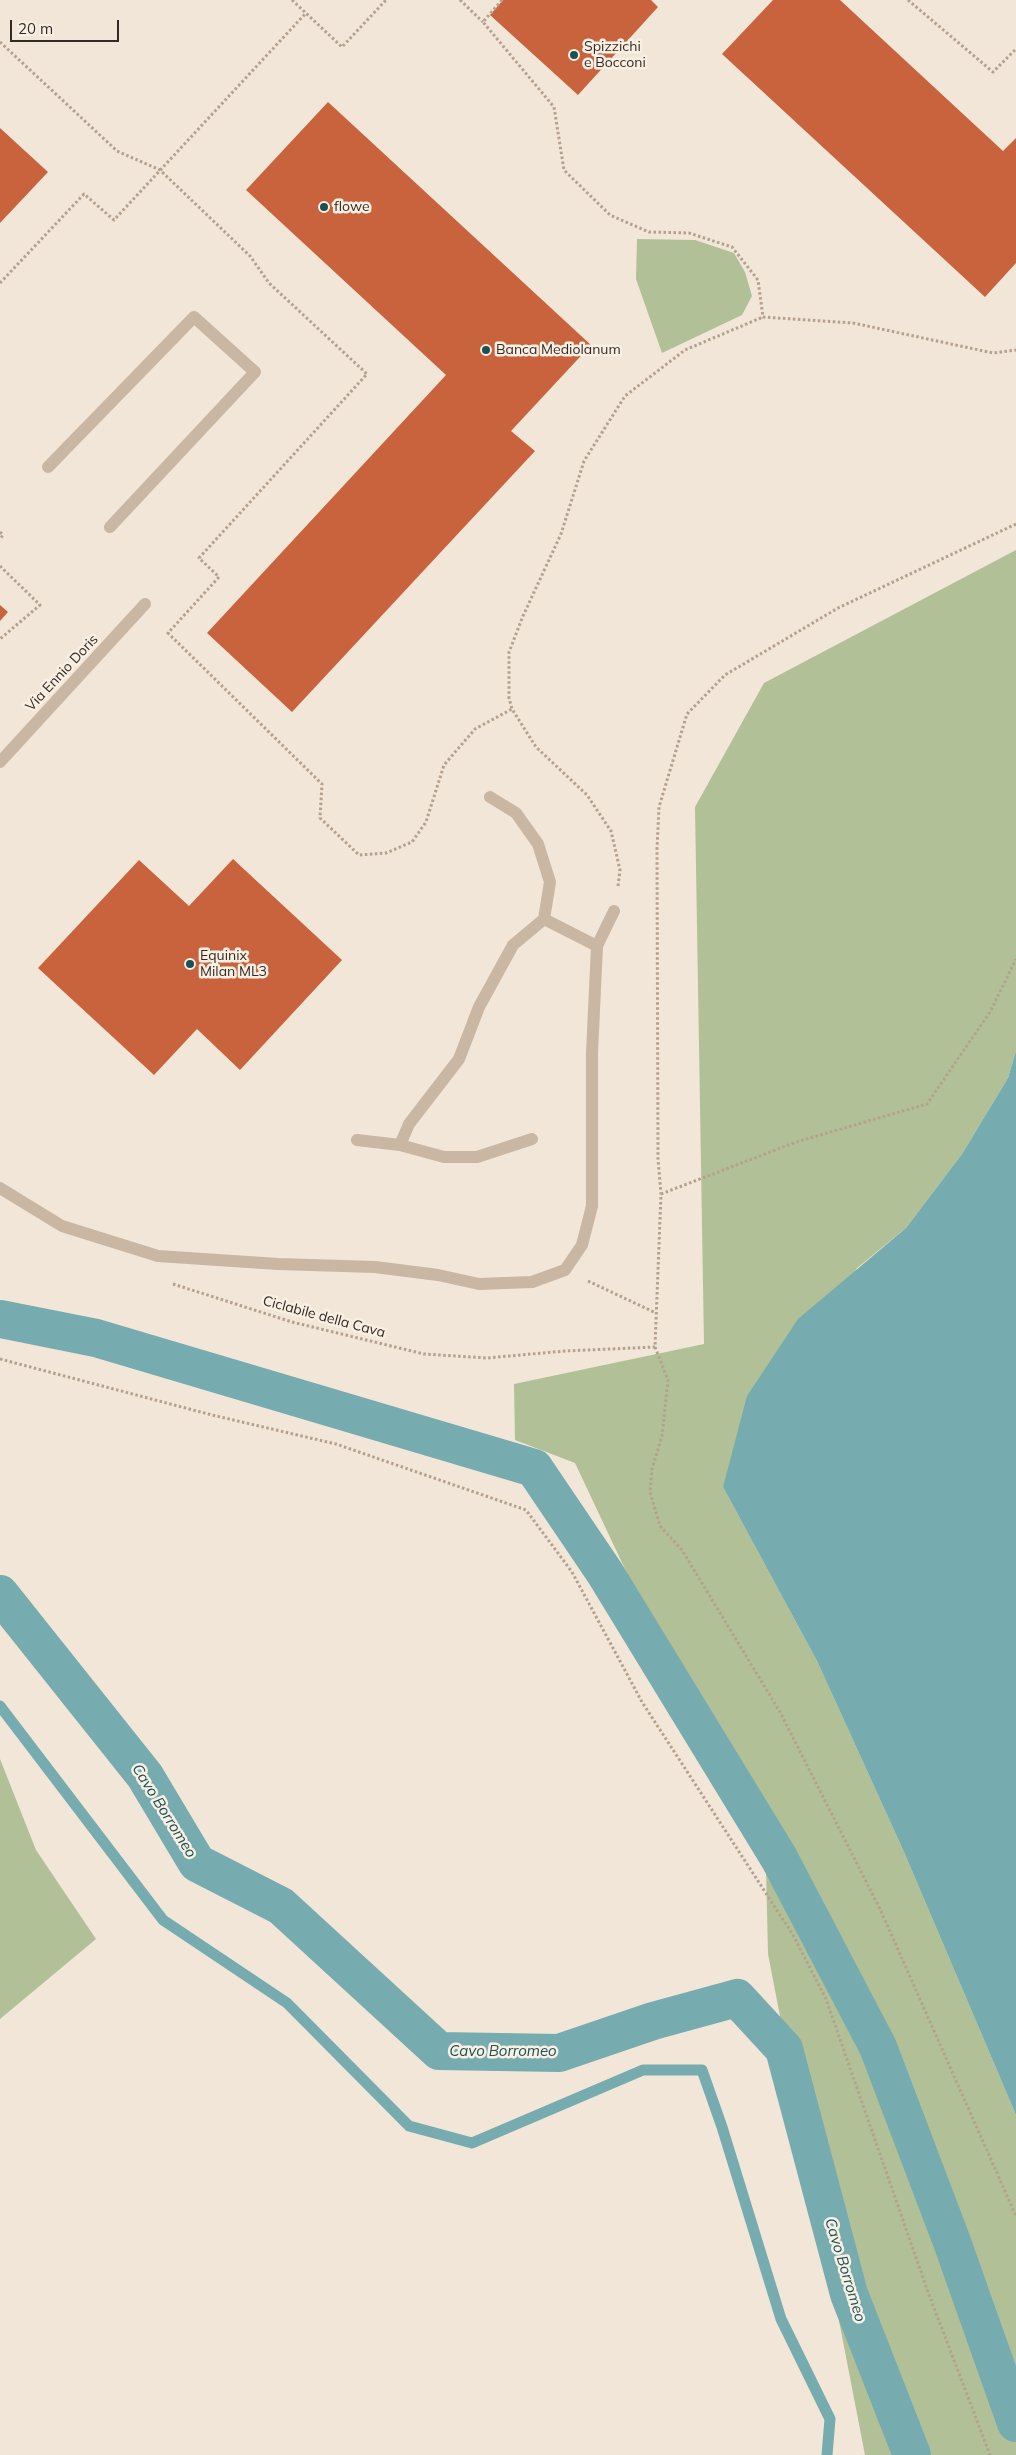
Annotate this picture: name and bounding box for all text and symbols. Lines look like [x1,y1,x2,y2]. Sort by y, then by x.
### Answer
scale bar [12,10,121,42]
text: 20 m [18,19,53,38]
place label: Spizzichi e Bocconi [584,39,646,72]
marker: Spizzichi e Bocconi [568,49,580,61]
place label: flowe [334,199,370,215]
marker: flowe [318,201,330,213]
place label: Banca Mediolanum [496,342,621,358]
marker: Banca Mediolanum [480,344,492,356]
street label: Via Ennio Doris [22,631,102,715]
place label: Equinix Milan ML3 [200,948,267,980]
marker: Equinix Milan ML3 [184,958,196,970]
street label: Ciclabile della Cava [261,1293,387,1341]
water label: Cavo Borromeo [128,1761,200,1861]
water label: Cavo Borromeo [449,2042,557,2060]
water label: Cavo Borromeo [821,2216,869,2324]

